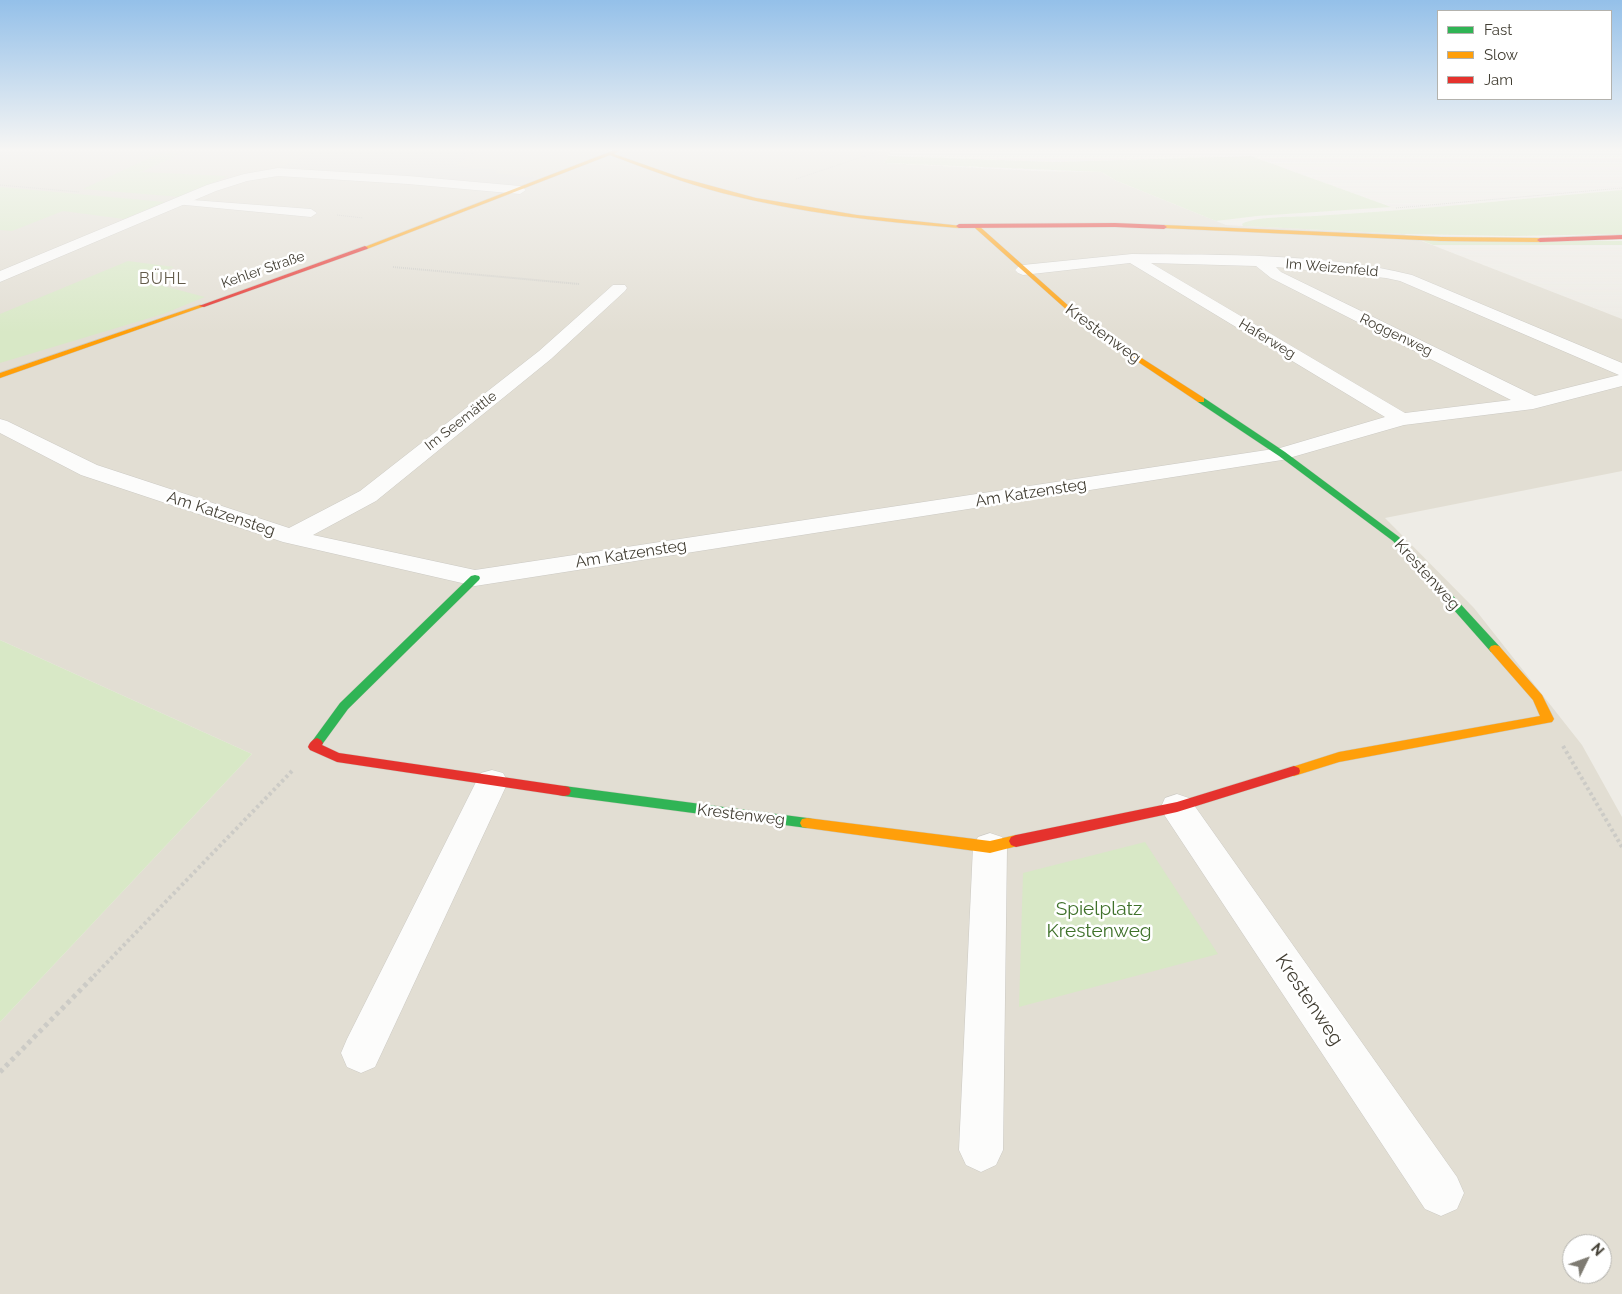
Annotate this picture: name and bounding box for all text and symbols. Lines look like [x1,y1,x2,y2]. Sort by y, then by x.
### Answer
legend [1437,10,1612,100]
text: Fast [1484,21,1512,39]
text: Slow [1484,46,1518,64]
text: Jam [1484,71,1513,89]
street label: Kehler Straße [219,248,307,292]
street label: Im Weizenfeld [1285,256,1379,280]
district label: BÜHL [139,269,187,289]
street label: Krestenweg [1062,300,1144,368]
street label: Roggenweg [1357,310,1435,360]
street label: Haferweg [1236,315,1298,363]
street label: Im Seemättle [422,388,500,454]
street label: Am Katzensteg [974,475,1088,511]
street label: Am Katzensteg [165,487,277,541]
street label: Am Katzensteg [574,536,688,572]
street label: Krestenweg [1390,536,1464,614]
street label: Krestenweg [696,800,786,830]
park label: Spielplatz Krestenweg [1046,898,1152,942]
street label: Krestenweg [1270,950,1348,1050]
north arrow [1562,1234,1612,1284]
text: N [1588,1240,1607,1259]

